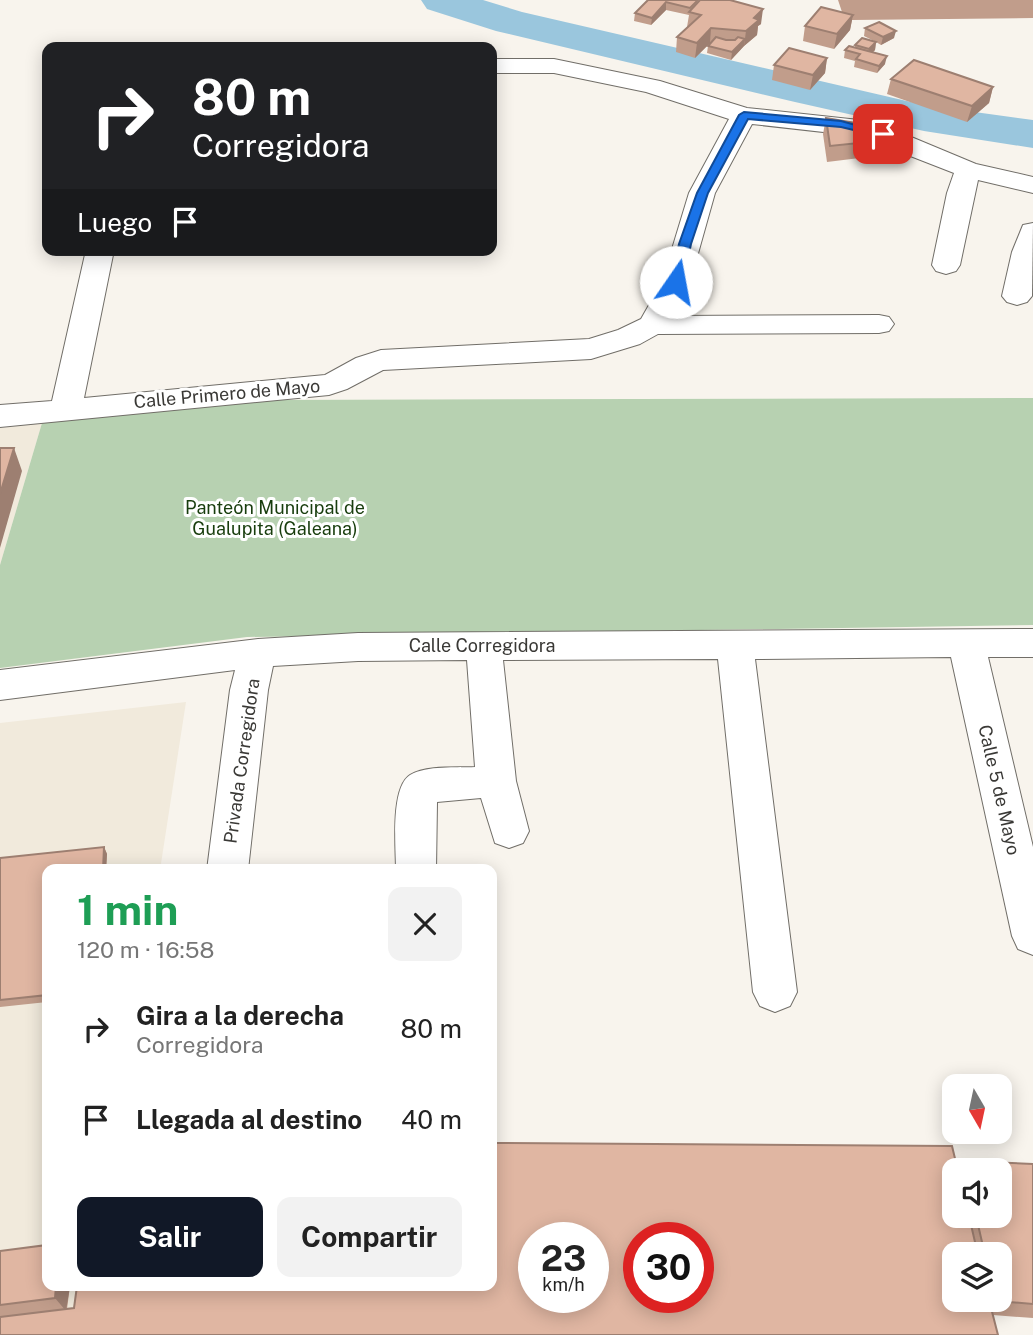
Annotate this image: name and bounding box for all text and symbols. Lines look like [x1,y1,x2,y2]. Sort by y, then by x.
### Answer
text: 80 m [192,68,311,126]
icon: right [77,70,168,161]
pin [853,104,913,164]
icon: arrive [864,115,902,153]
text: Corregidora [192,127,370,164]
icon: arrive [166,203,204,241]
text: Luego [77,207,152,238]
position arrow [639,245,713,319]
street label: Calle Primero de Mayo [133,375,321,412]
park label: Panteón Municipal de Gualupita (Galeana) [185,497,365,539]
street label: Calle Corregidora [409,635,555,656]
street label: Privada Corregidora [220,677,264,845]
street label: Calle 5 de Mayo [974,723,1025,857]
text: 1 min [77,885,178,934]
button: close [388,887,462,961]
text: 120 m · 16:58 [77,936,214,963]
text: Gira a la derecha [136,1000,344,1031]
icon: right [77,1010,115,1048]
text: 80 m [401,1013,462,1044]
text: Corregidora [136,1031,264,1058]
north arrow [942,1074,1012,1144]
map controls [942,1074,1012,1312]
icon: arrive [77,1101,115,1139]
text: Llegada al destino [136,1104,362,1135]
text: 40 m [401,1104,462,1135]
button: sound [942,1158,1012,1228]
button: Salir [77,1197,263,1277]
button: Compartir [277,1197,462,1277]
speed limit sign: 30 [623,1222,714,1313]
text: 23 [541,1238,586,1279]
button: layers [942,1242,1012,1312]
text: km/h [542,1274,585,1295]

